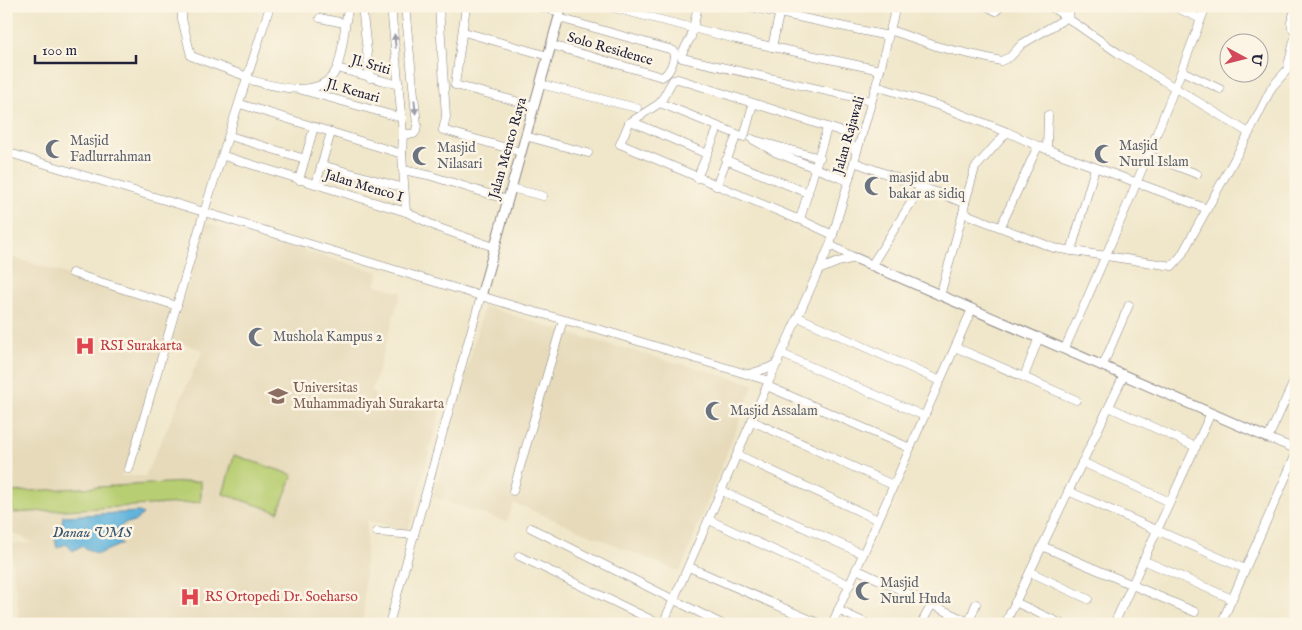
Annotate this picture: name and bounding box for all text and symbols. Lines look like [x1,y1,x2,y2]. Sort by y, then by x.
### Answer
street label: Solo Residence [565,28,656,70]
scale bar [35,32,136,64]
north arrow [1220,32,1270,82]
one-way arrow [391,33,399,49]
text: 100 m [42,41,78,60]
street label: Jl. Sriti [347,50,393,79]
text: U [1246,51,1266,68]
street label: Jl. Kenari [322,74,382,107]
street label: Jalan Menco Raya [484,94,531,203]
street label: Jalan Rajawali [829,94,869,178]
one-way arrow [411,99,419,115]
place label: Masjid Fadlurrahman [70,132,152,166]
place label: Masjid Nurul Islam [1119,137,1189,171]
mosque icon: Masjid Fadlurrahman [44,138,66,160]
place label: Masjid Nilasari [437,139,483,173]
mosque icon: Masjid Nurul Islam [1093,143,1115,165]
mosque icon: Masjid Nilasari [411,145,433,167]
street label: Jalan Menco I [321,165,406,207]
place label: masjid abu bakar as sidiq [889,169,966,203]
mosque icon: masjid abu bakar as sidiq [863,175,885,197]
mosque icon: Mushola Kampus 2 [247,326,269,348]
place label: Mushola Kampus 2 [273,328,383,346]
hospital icon: RSI Surakarta [74,335,96,357]
place label: RSI Surakarta [100,337,183,355]
place label: Universitas Muhammadiyah Surakarta [293,379,445,413]
school or university icon: Universitas Muhammadiyah Surakarta [267,385,289,407]
mosque icon: Masjid Assalam [704,400,726,422]
place label: Masjid Assalam [730,402,818,420]
water label: Danau UMS [53,523,133,542]
place label: Masjid Nurul Huda [880,574,952,608]
mosque icon: Masjid Nurul Huda [854,580,876,602]
hospital icon: RS Ortopedi Dr. Soeharso [179,586,201,608]
place label: RS Ortopedi Dr. Soeharso [205,588,358,606]

